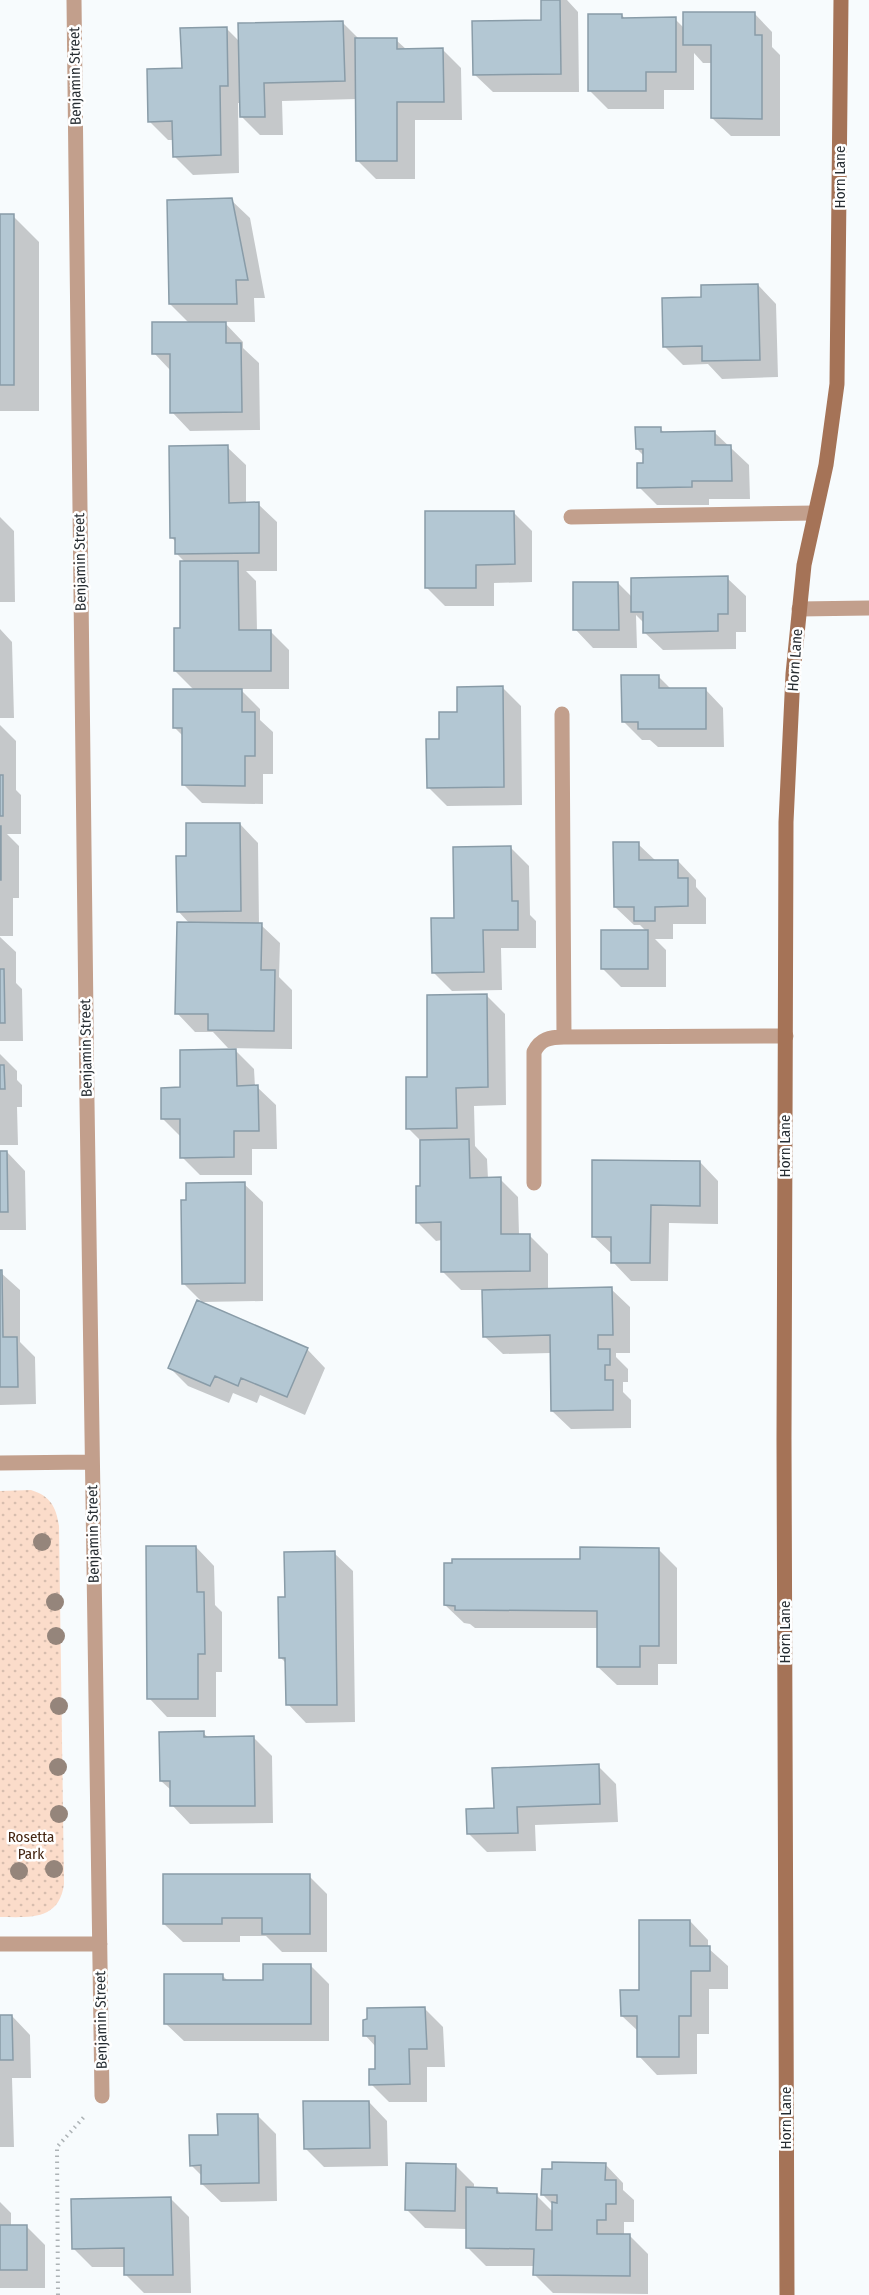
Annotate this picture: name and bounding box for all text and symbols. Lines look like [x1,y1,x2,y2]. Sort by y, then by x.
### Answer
street label: Benjamin Street [65,27,85,125]
street label: Horn Lane [831,146,849,208]
street label: Benjamin Street [70,513,90,611]
street label: Horn Lane [784,628,806,692]
street label: Benjamin Street [76,999,96,1097]
street label: Horn Lane [776,1115,794,1177]
street label: Benjamin Street [83,1485,103,1583]
street label: Horn Lane [776,1601,794,1663]
park label: Rosetta Park [8,1828,54,1863]
street label: Benjamin Street [91,1971,111,2069]
street label: Horn Lane [777,2087,795,2149]

